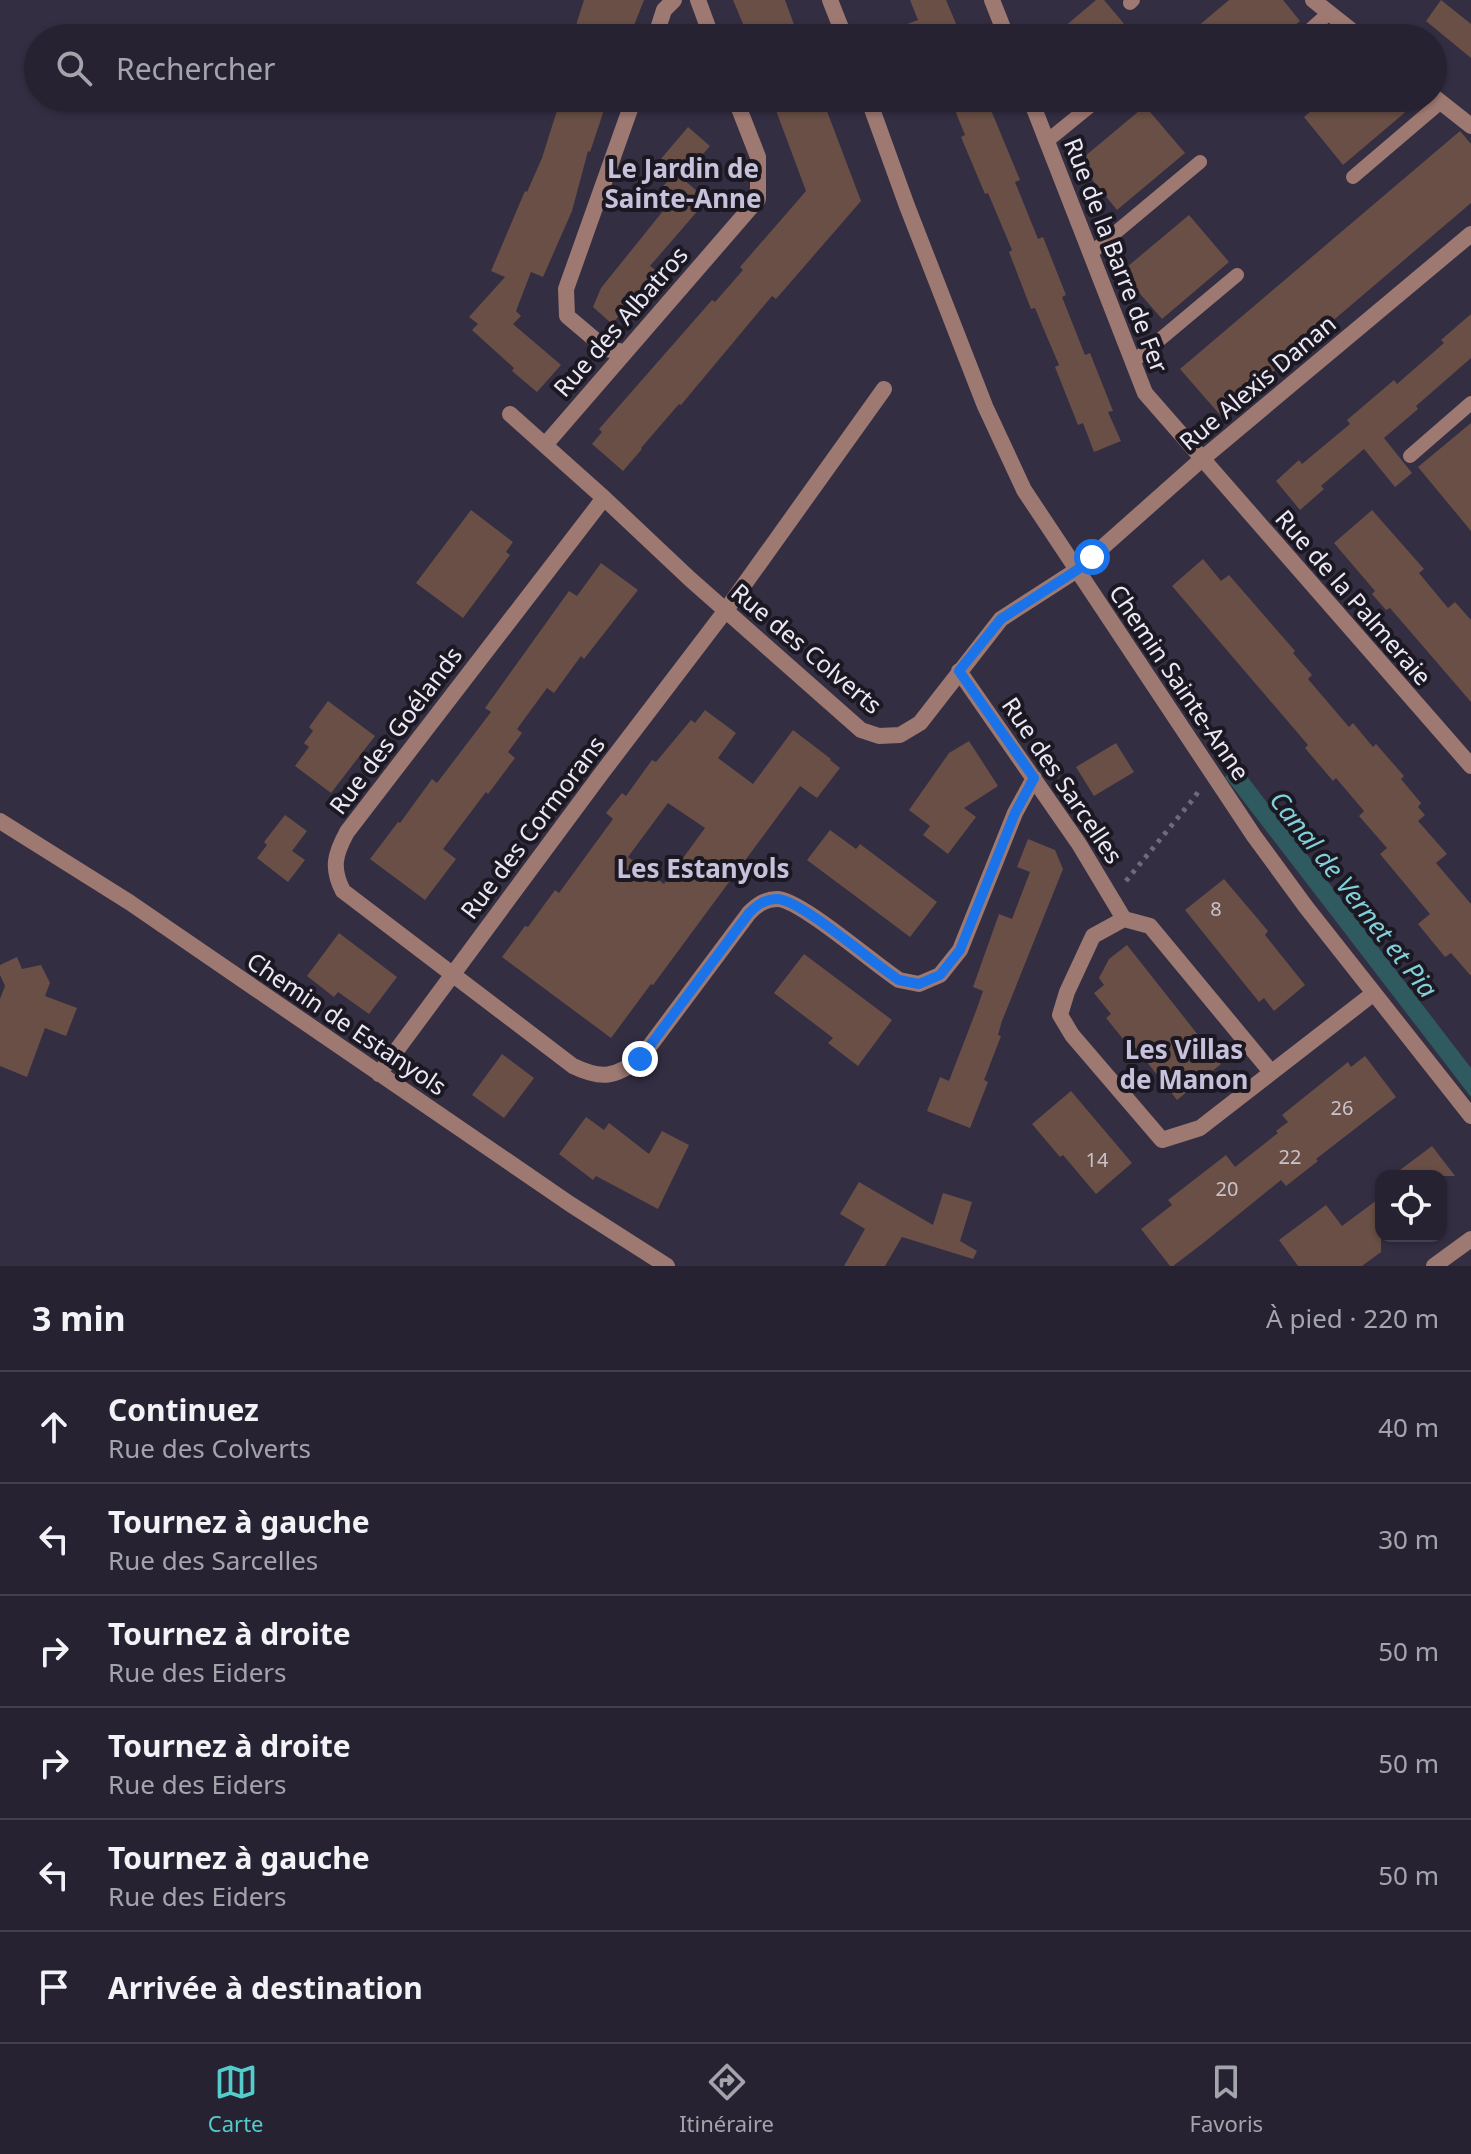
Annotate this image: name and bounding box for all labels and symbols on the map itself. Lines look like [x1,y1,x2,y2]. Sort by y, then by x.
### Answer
street label: Rue de la Barre de Fer [1057,133,1177,377]
district label: Le Jardin de Sainte-Anne [604,150,762,216]
street label: Rue des Albatros [545,239,695,403]
street label: Rue Alexis Danan [1172,307,1342,457]
street label: Rue de la Palmeraie [1268,502,1440,692]
route start [1074,539,1110,575]
street label: Rue des Colverts [725,575,889,721]
street label: Chemin Sainte-Anne [1102,578,1258,786]
street label: Rue des Goélands [321,639,469,821]
street label: Rue des Sarcelles [995,690,1131,870]
street label: Rue des Cormorans [452,729,612,925]
water label: Canal de Vernet et Pia [1262,783,1446,1005]
district label: Les Estanyols [616,850,790,886]
house number: 8 [1210,895,1222,922]
street label: Chemin de Estanyols [241,944,453,1102]
district label: Les Villas de Manon [1120,1031,1248,1097]
route end [622,1041,658,1077]
house number: 26 [1331,1094,1353,1121]
house number: 22 [1279,1143,1301,1170]
house number: 14 [1086,1146,1109,1173]
house number: 20 [1216,1175,1238,1202]

